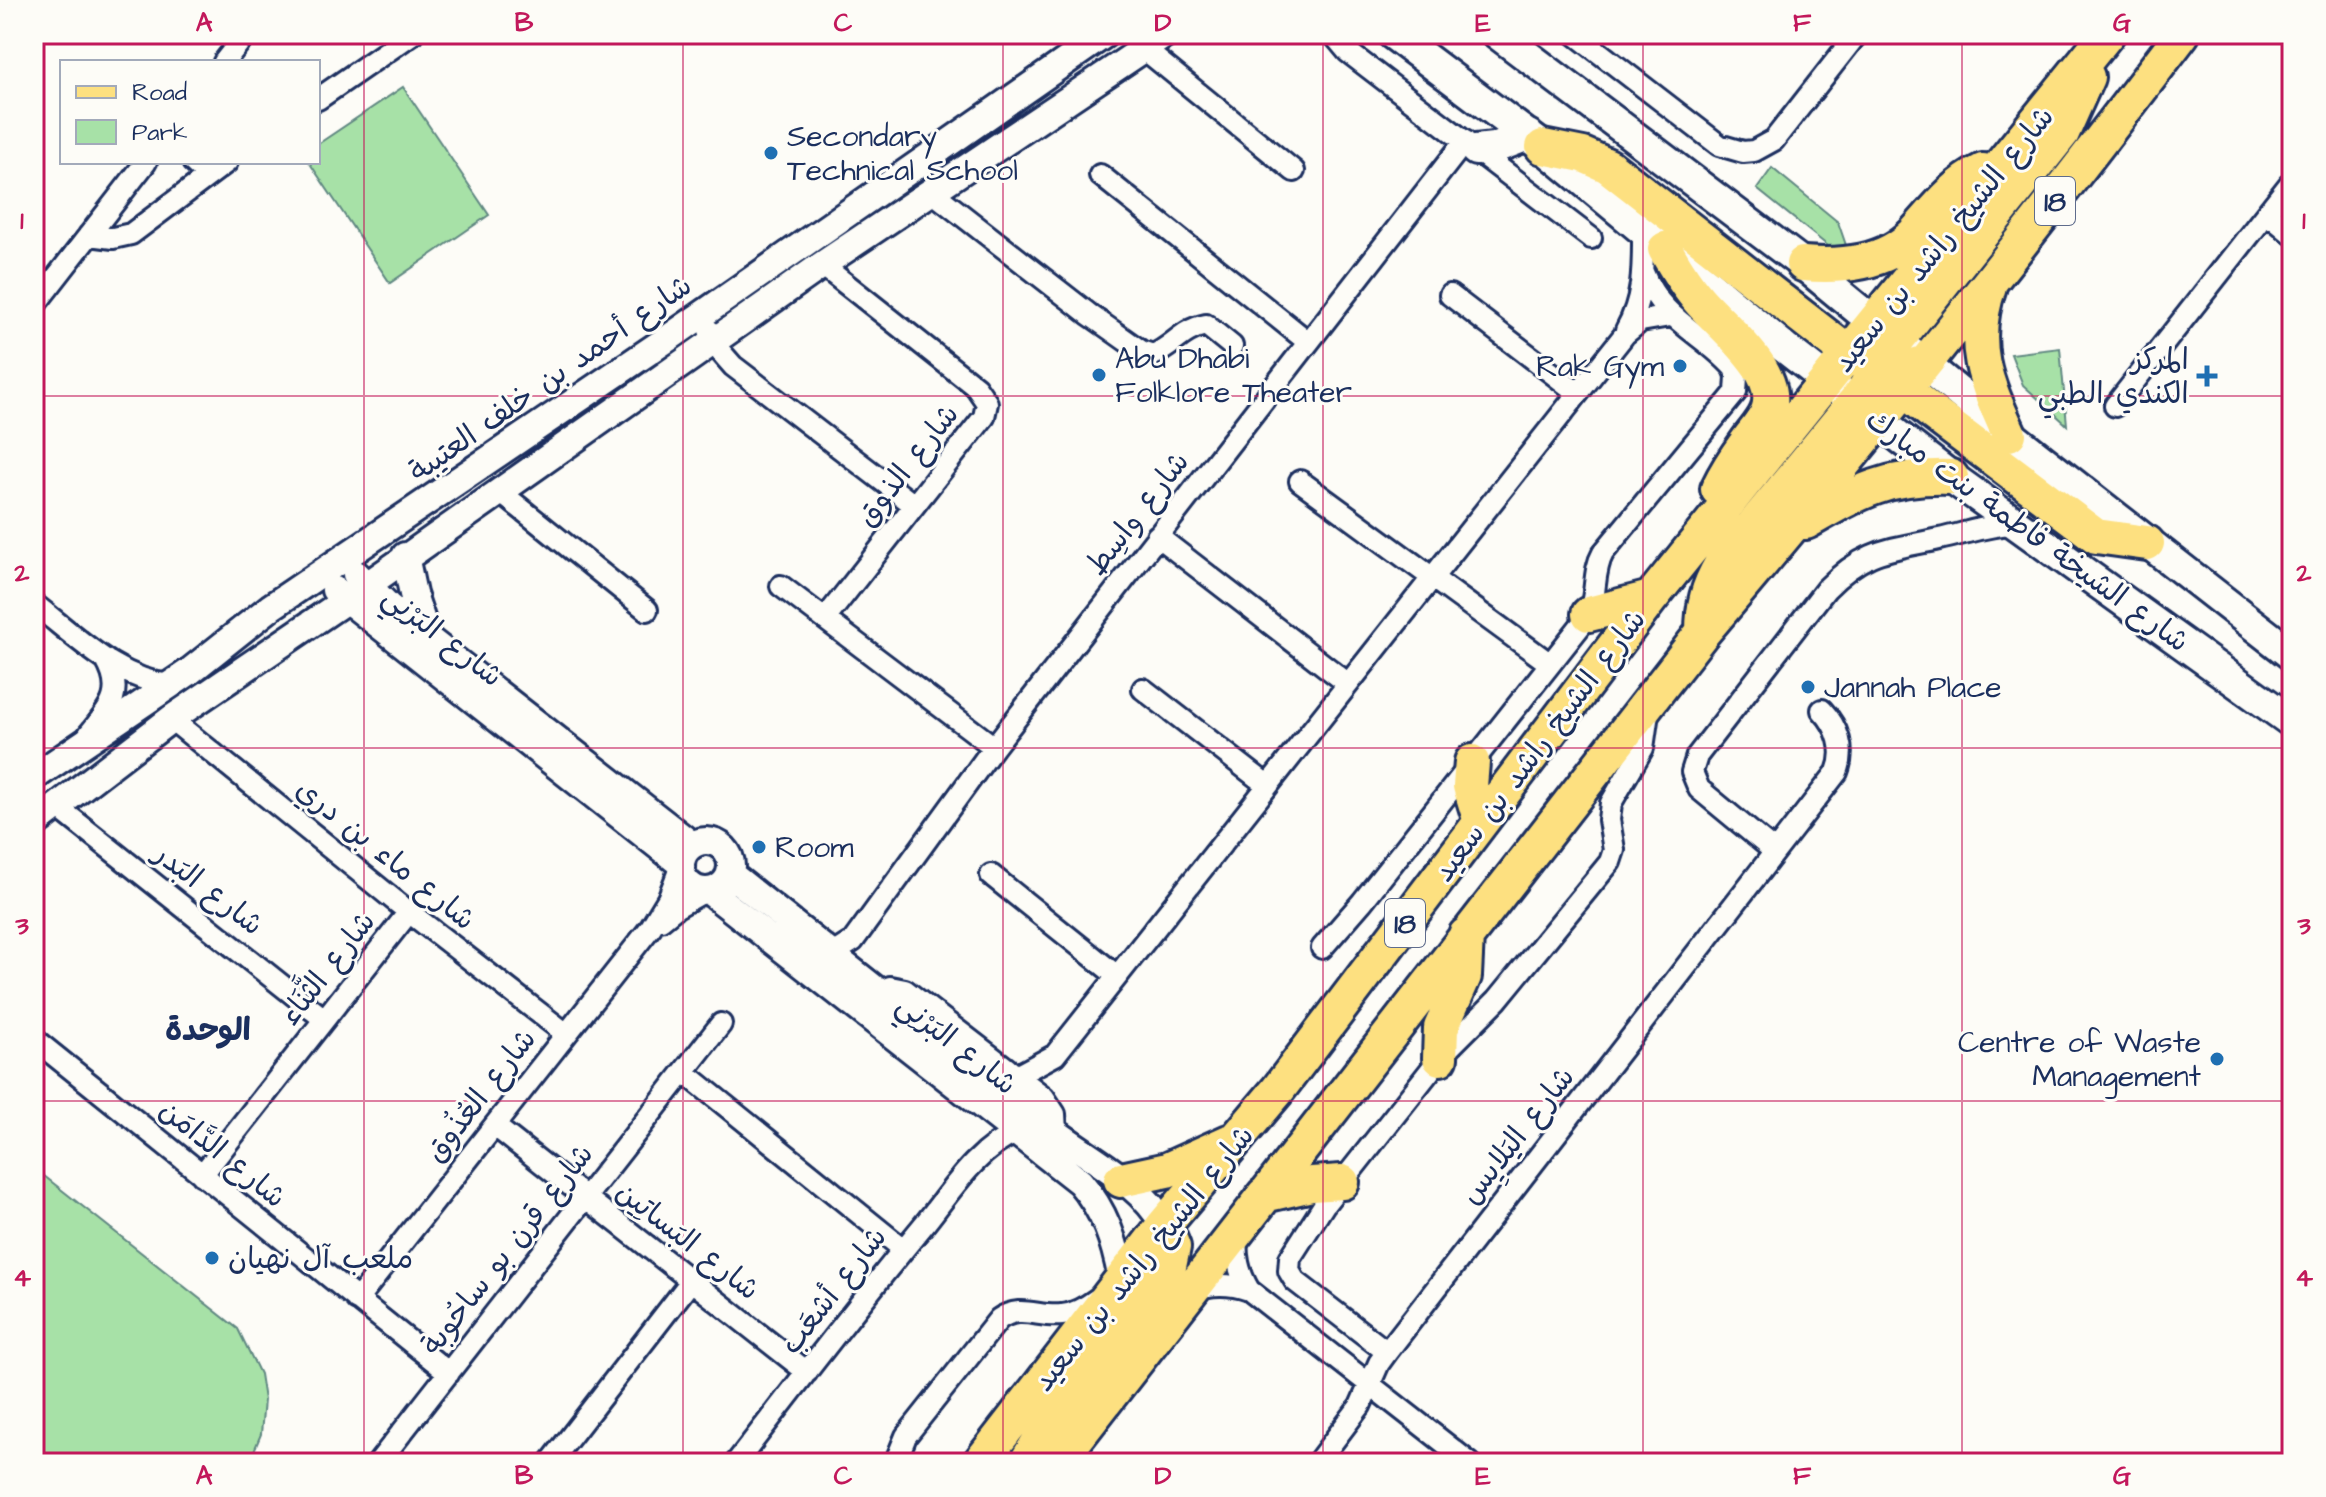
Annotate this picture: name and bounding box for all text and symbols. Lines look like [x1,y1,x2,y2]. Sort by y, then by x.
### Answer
text: A [196,5,213,41]
text: B [515,5,534,41]
text: C [834,5,853,41]
text: D [1155,5,1172,41]
text: E [1475,5,1491,41]
text: F [1793,5,1812,41]
text: G [2113,5,2131,41]
legend [60,60,320,164]
text: Road [132,76,187,110]
street label: شارع الشيخ راشد بن سعيد [1823,98,2064,382]
text: Park [132,116,188,150]
place label: Secondary Technical School [787,116,1018,192]
marker: Secondary Technical School [762,144,780,162]
road number: 18 [2035,177,2075,225]
text: 1 [20,203,24,239]
text: 1 [2302,203,2306,239]
street label: شارع أحمد بن خلف العتيبة [401,265,701,493]
place label: Abu Dhabi Folklore Theater [1115,338,1352,414]
place label: المركز الكندي الطبي [2038,339,2189,419]
place label: Rak Gym [1536,346,1665,389]
marker: Rak Gym [1671,357,1689,375]
marker: المركز الكندي الطبي [2196,365,2218,387]
marker: Abu Dhabi Folklore Theater [1090,366,1108,384]
street label: شارع الذوق [846,395,969,536]
street label: شارع الشيخة فاطمة بنت مبارك [1857,399,2198,663]
street label: شارع واسِط [1076,443,1200,584]
text: 2 [14,555,30,591]
text: 2 [2296,555,2312,591]
street label: شارع البَرْنِي [371,576,511,700]
street label: شارع الشيخ راشد بن سعيد [1423,601,1656,891]
place label: Jannah Place [1824,667,2002,709]
marker: Jannah Place [1799,678,1817,696]
street label: شارع ماء بن دري [287,769,484,940]
place label: Room [775,827,854,869]
street label: شارع البَدر [142,832,272,946]
marker: Room [750,838,768,856]
road number: 18 [1385,899,1425,947]
street label: شارع الثَّنَاء [268,901,386,1035]
text: 3 [14,908,29,944]
text: 3 [2296,908,2311,944]
street label: شارع البَرْنِي [885,984,1025,1108]
district label: الوحدة [165,1008,251,1053]
street label: شارع العُذُوق [415,1020,546,1171]
place label: Centre of Waste Management [1958,1022,2201,1099]
marker: Centre of Waste Management [2208,1050,2226,1068]
street label: شارع اليَلايِس [1451,1058,1586,1214]
street label: شارع الدَّامَن [150,1089,295,1218]
street label: شارع الشيخ راشد بن سعيد [1023,1117,1264,1401]
street label: شارع قرن بو ساحُوبة [412,1135,604,1364]
street label: شارع البَساتِين [607,1171,768,1310]
street label: شارع أشعَب [771,1218,897,1363]
place label: ملعب آل نهيان [228,1238,413,1280]
marker: ملعب آل نهيان [203,1249,221,1267]
text: 4 [13,1260,31,1296]
text: 4 [2295,1260,2313,1296]
text: A [196,1458,213,1494]
text: B [515,1458,534,1494]
text: C [834,1458,853,1494]
text: D [1155,1458,1172,1494]
text: E [1475,1458,1491,1494]
text: F [1793,1458,1812,1494]
text: G [2113,1458,2131,1494]

